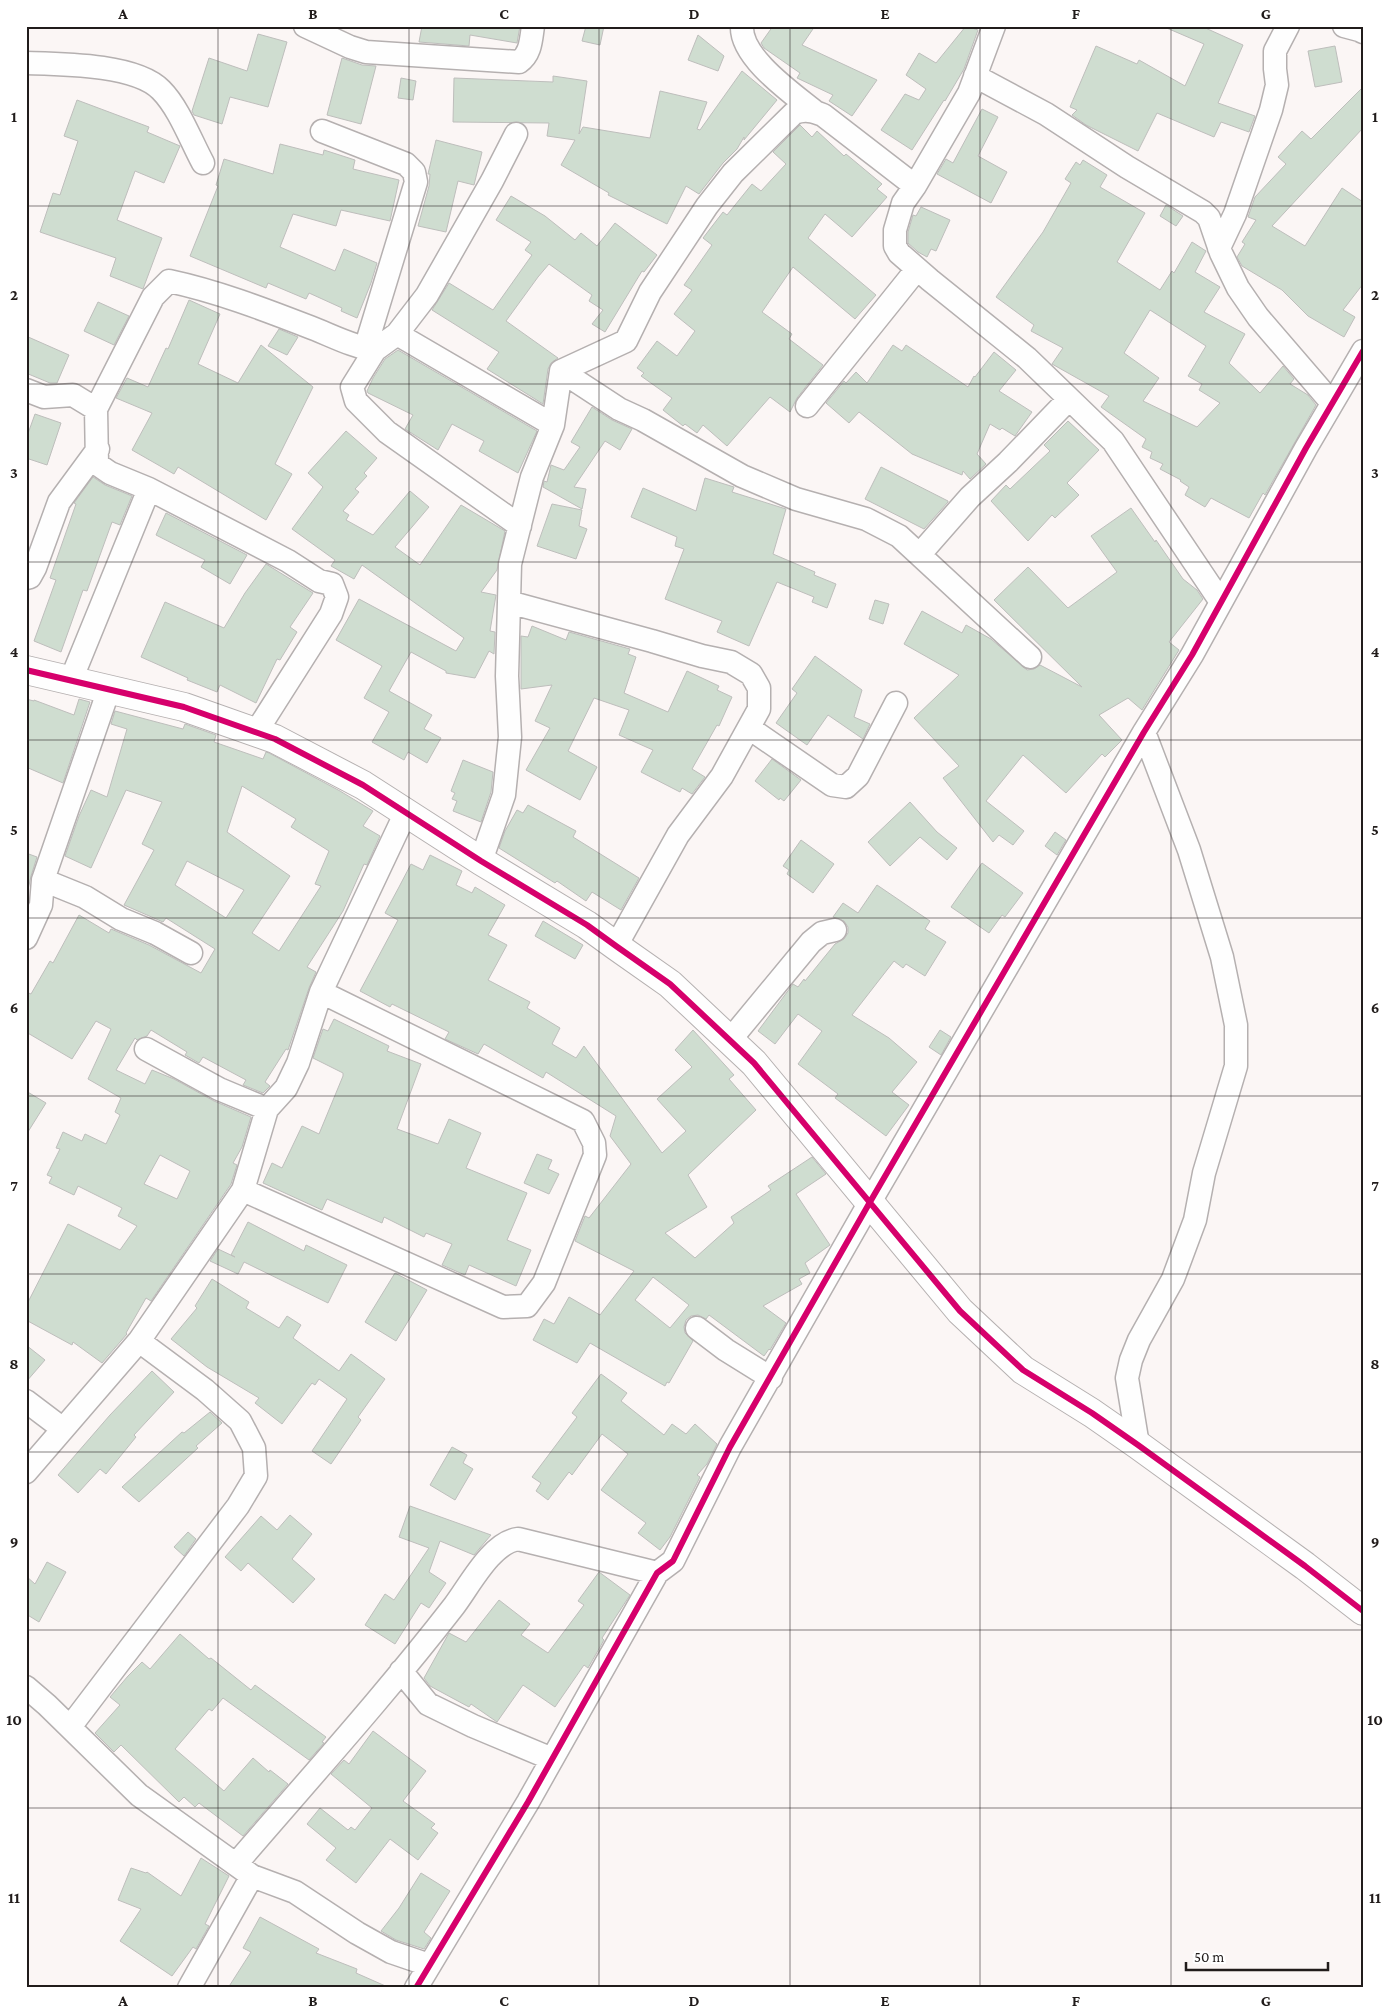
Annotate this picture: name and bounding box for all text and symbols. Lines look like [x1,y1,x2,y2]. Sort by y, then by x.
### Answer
text: A [117,5,128,22]
text: B [308,5,318,22]
text: C [499,5,509,22]
text: D [688,5,700,22]
text: E [880,5,890,22]
text: F [1072,5,1081,22]
text: G [1261,5,1271,22]
text: 1 [11,108,17,125]
text: 1 [1372,108,1378,125]
text: 2 [10,286,18,303]
text: 2 [1371,286,1379,303]
text: 3 [10,464,18,481]
text: 3 [1371,464,1379,481]
text: 4 [10,643,19,660]
text: 4 [1371,643,1380,660]
text: 5 [10,821,18,838]
text: 5 [1371,821,1379,838]
text: 6 [10,999,18,1016]
text: 6 [1371,999,1379,1016]
text: 7 [10,1177,18,1194]
text: 7 [1371,1177,1379,1194]
text: 8 [9,1355,19,1372]
text: 8 [1370,1355,1380,1372]
text: 9 [10,1533,18,1550]
text: 9 [1371,1533,1379,1550]
text: 10 [6,1711,22,1728]
text: 10 [1367,1711,1383,1728]
text: 11 [8,1889,20,1906]
text: 11 [1369,1889,1381,1906]
scale bar [1186,1939,1329,1971]
text: 50 m [1194,1949,1224,1965]
text: A [117,1992,128,2009]
text: B [308,1992,318,2009]
text: C [499,1992,509,2009]
text: D [688,1992,700,2009]
text: E [880,1992,890,2009]
text: F [1072,1992,1081,2009]
text: G [1261,1992,1271,2009]

